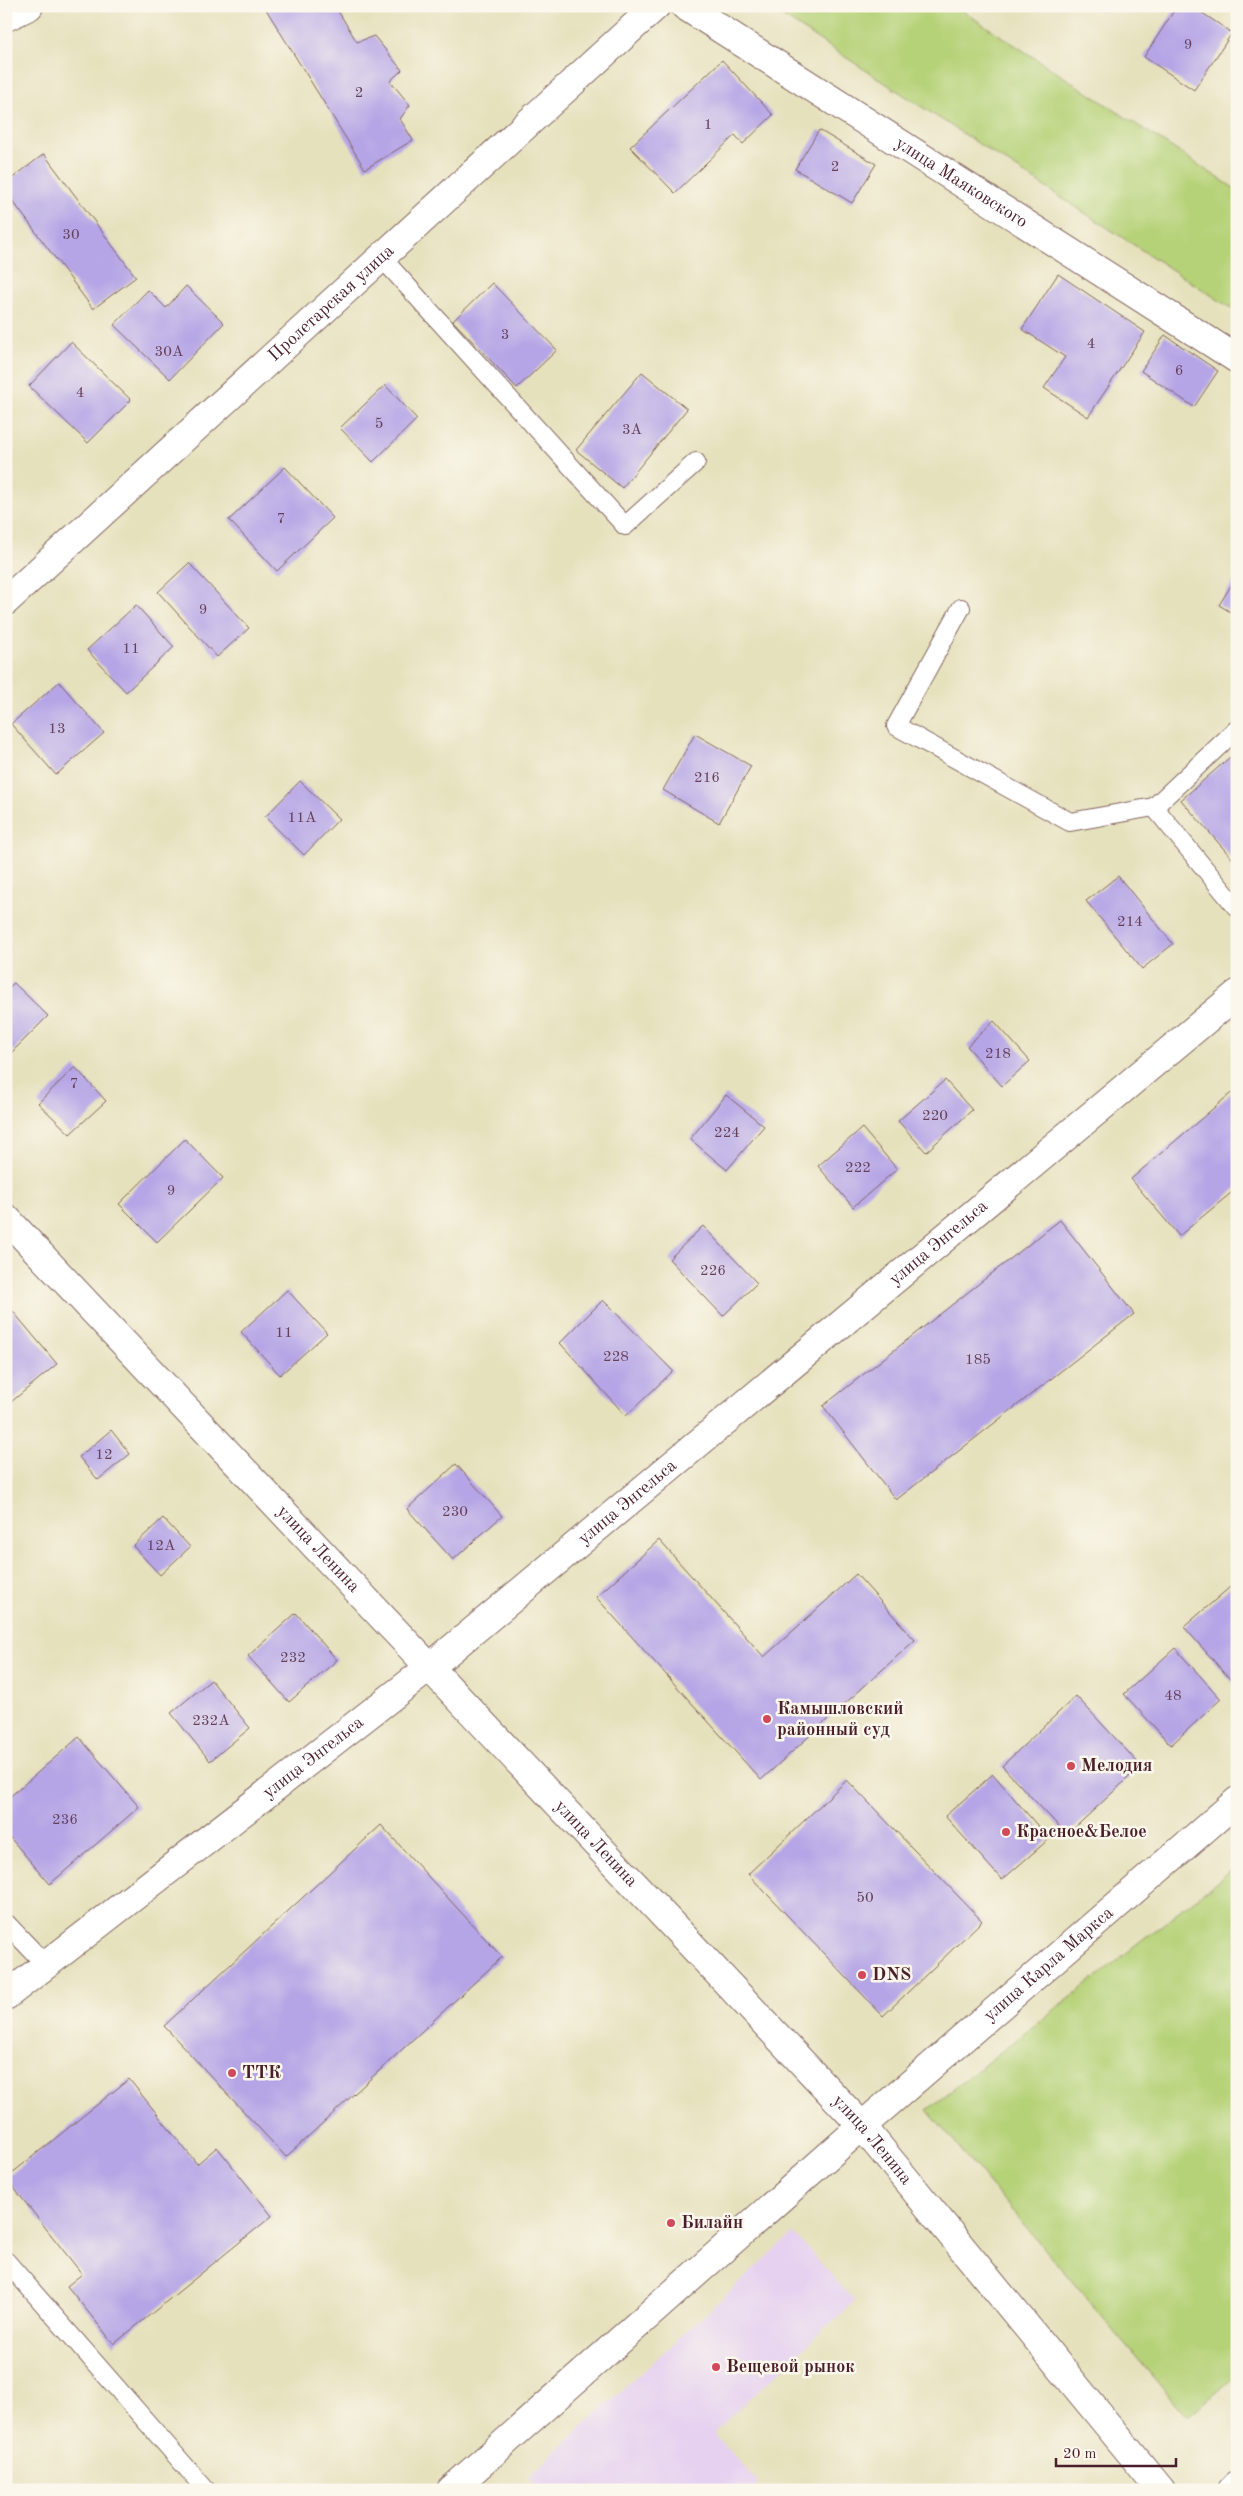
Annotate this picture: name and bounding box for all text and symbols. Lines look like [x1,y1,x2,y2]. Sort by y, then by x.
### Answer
house number: 9 [1184,38,1192,53]
house number: 2 [355,86,363,101]
house number: 1 [704,118,712,133]
street label: улица Маяковского [892,134,1031,231]
house number: 2 [831,160,839,175]
house number: 30 [62,228,80,243]
street label: Пролетарская улица [265,242,398,365]
house number: 3 [501,328,509,343]
house number: 4 [1087,337,1095,352]
house number: 30А [155,345,184,360]
house number: 6 [1175,364,1183,379]
house number: 4 [76,386,84,401]
house number: 5 [375,417,383,432]
house number: 3А [622,423,643,438]
house number: 7 [277,512,285,527]
house number: 9 [199,603,207,618]
house number: 11 [122,642,140,657]
house number: 13 [48,722,66,737]
house number: 216 [694,771,720,786]
house number: 11А [288,811,317,826]
house number: 214 [1117,915,1143,930]
house number: 218 [985,1047,1011,1062]
house number: 7 [70,1077,78,1092]
house number: 220 [922,1109,948,1124]
house number: 224 [714,1126,740,1141]
house number: 222 [845,1161,871,1176]
house number: 9 [167,1184,175,1199]
street label: улица Энгельса [886,1197,991,1289]
house number: 226 [700,1264,726,1279]
house number: 11 [275,1326,293,1341]
house number: 228 [603,1350,629,1365]
house number: 185 [965,1353,991,1368]
house number: 12 [95,1448,113,1463]
street label: улица Энгельса [575,1456,680,1548]
street label: улица Ленина [273,1502,363,1596]
house number: 230 [442,1505,468,1520]
house number: 12А [147,1539,176,1554]
house number: 232 [280,1651,306,1666]
house number: 48 [1164,1689,1182,1704]
place label: Камышловский районный суд [777,1700,904,1739]
street label: улица Энгельса [260,1713,367,1802]
marker: Камышловский районный суд [761,1713,773,1725]
house number: 232А [192,1714,230,1729]
place label: Мелодия [1081,1757,1152,1775]
marker: Мелодия [1065,1760,1077,1772]
street label: улица Ленина [551,1797,641,1891]
house number: 236 [52,1813,78,1828]
place label: Красное&Белое [1016,1823,1147,1841]
marker: Красное&Белое [1000,1826,1012,1838]
house number: 50 [856,1891,874,1906]
street label: улица Карла Маркса [981,1903,1117,2025]
place label: DNS [872,1966,911,1984]
marker: DNS [856,1969,868,1981]
place label: ТТК [242,2064,281,2082]
marker: ТТК [226,2067,238,2079]
street label: улица Ленина [829,2092,915,2188]
place label: Билайн [681,2214,743,2232]
marker: Билайн [665,2217,677,2229]
place label: Вещевой рынок [726,2358,855,2376]
marker: Вещевой рынок [710,2361,722,2373]
scale bar [1056,2436,1176,2468]
text: 20 m [1063,2447,1097,2462]

